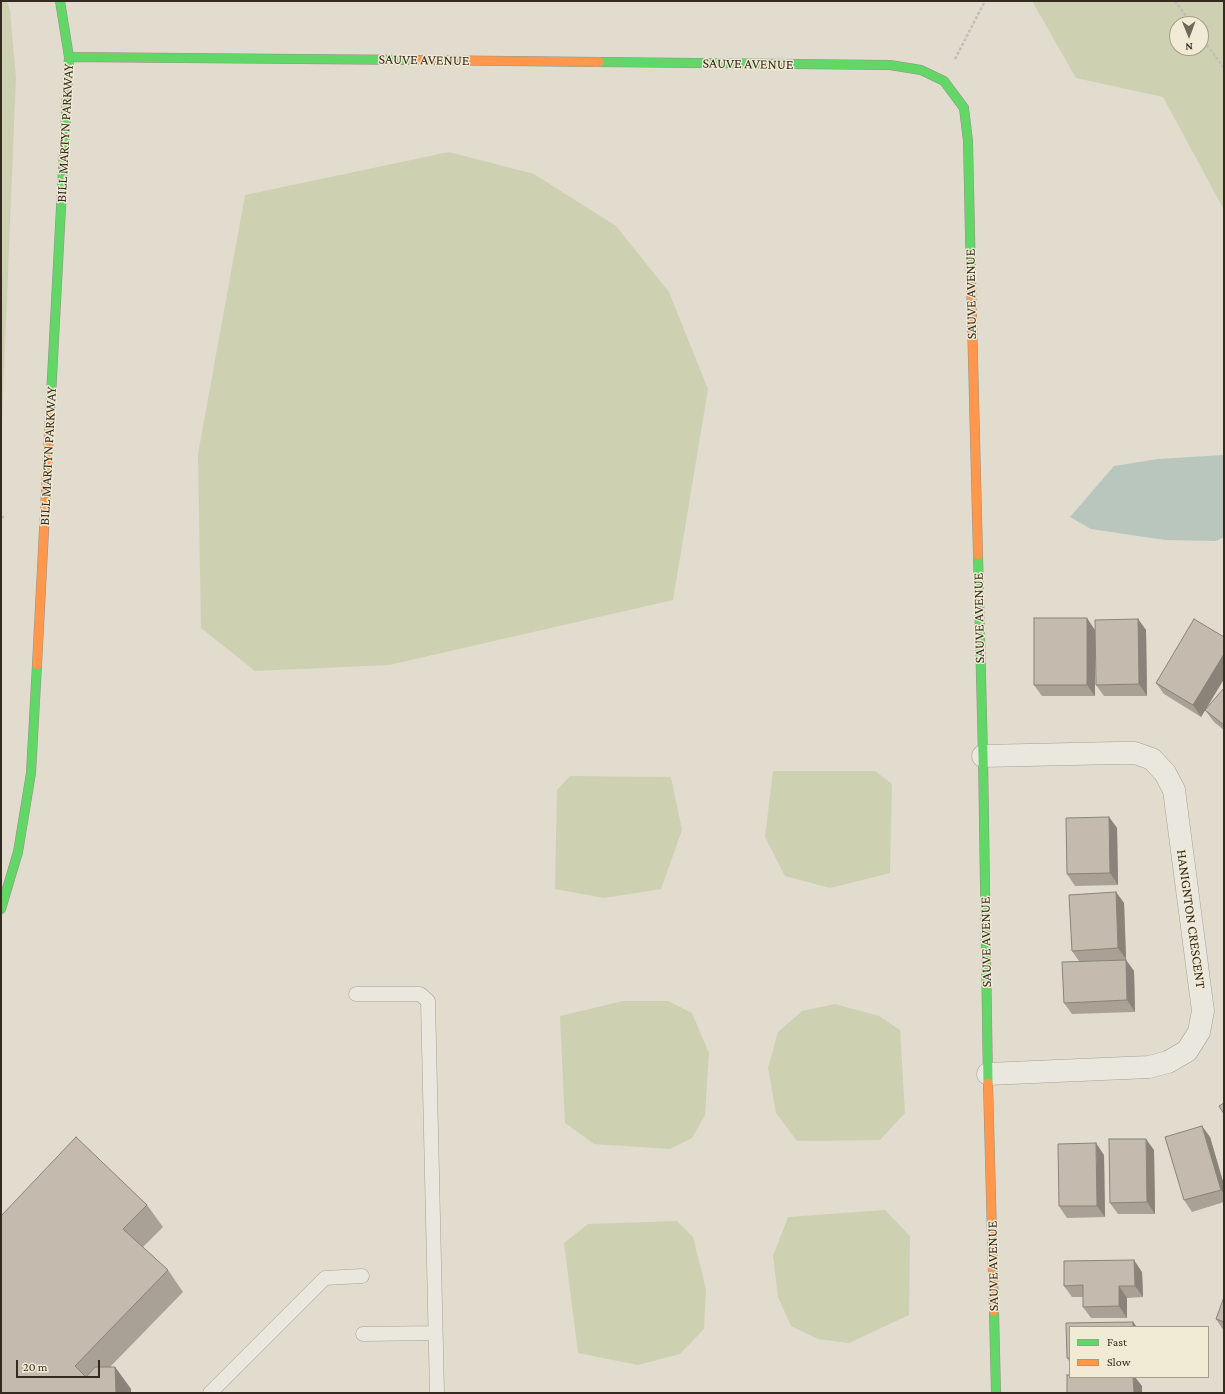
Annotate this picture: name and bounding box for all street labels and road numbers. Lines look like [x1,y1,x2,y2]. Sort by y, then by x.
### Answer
street label: SAUVE AVENUE [378,51,470,69]
street label: SAUVE AVENUE [702,55,794,73]
street label: BILL MARTYN PARKWAY [53,63,77,203]
street label: SAUVE AVENUE [962,248,980,340]
street label: BILL MARTYN PARKWAY [36,386,60,526]
street label: SAUVE AVENUE [970,572,988,664]
street label: HANIGNTON CRESCENT [1173,848,1209,990]
street label: SAUVE AVENUE [977,896,995,988]
street label: SAUVE AVENUE [984,1220,1002,1312]

